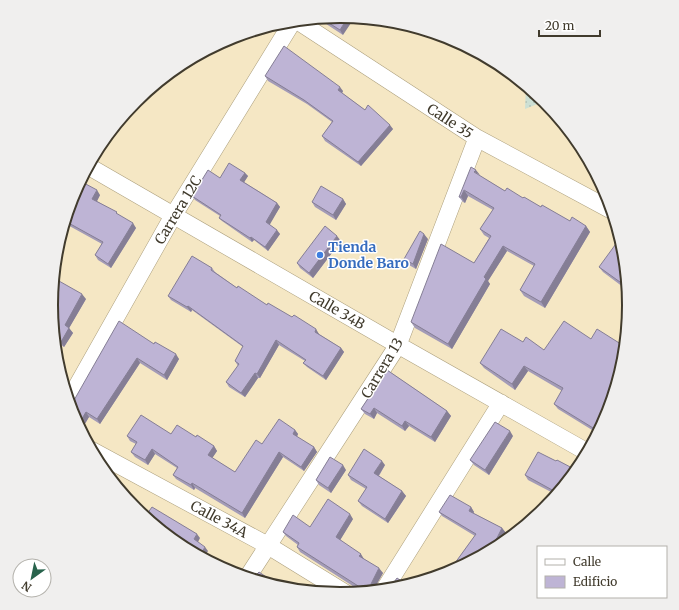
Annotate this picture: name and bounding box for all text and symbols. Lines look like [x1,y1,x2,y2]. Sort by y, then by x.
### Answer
scale bar [539,12,600,38]
text: 20 m [545,18,574,33]
street label: Calle 35 [423,99,477,143]
street label: Carrera 12C [150,172,206,248]
place label: Tienda Donde Baro [328,238,409,272]
marker: Tienda Donde Baro [315,250,325,260]
street label: Calle 34B [306,287,368,333]
street label: Carrera 13 [357,335,407,401]
street label: Calle 34A [187,496,251,542]
legend [537,546,667,598]
text: Calle [573,554,601,569]
north arrow [12,558,52,598]
text: Edificio [573,574,617,589]
text: N [19,578,34,595]

